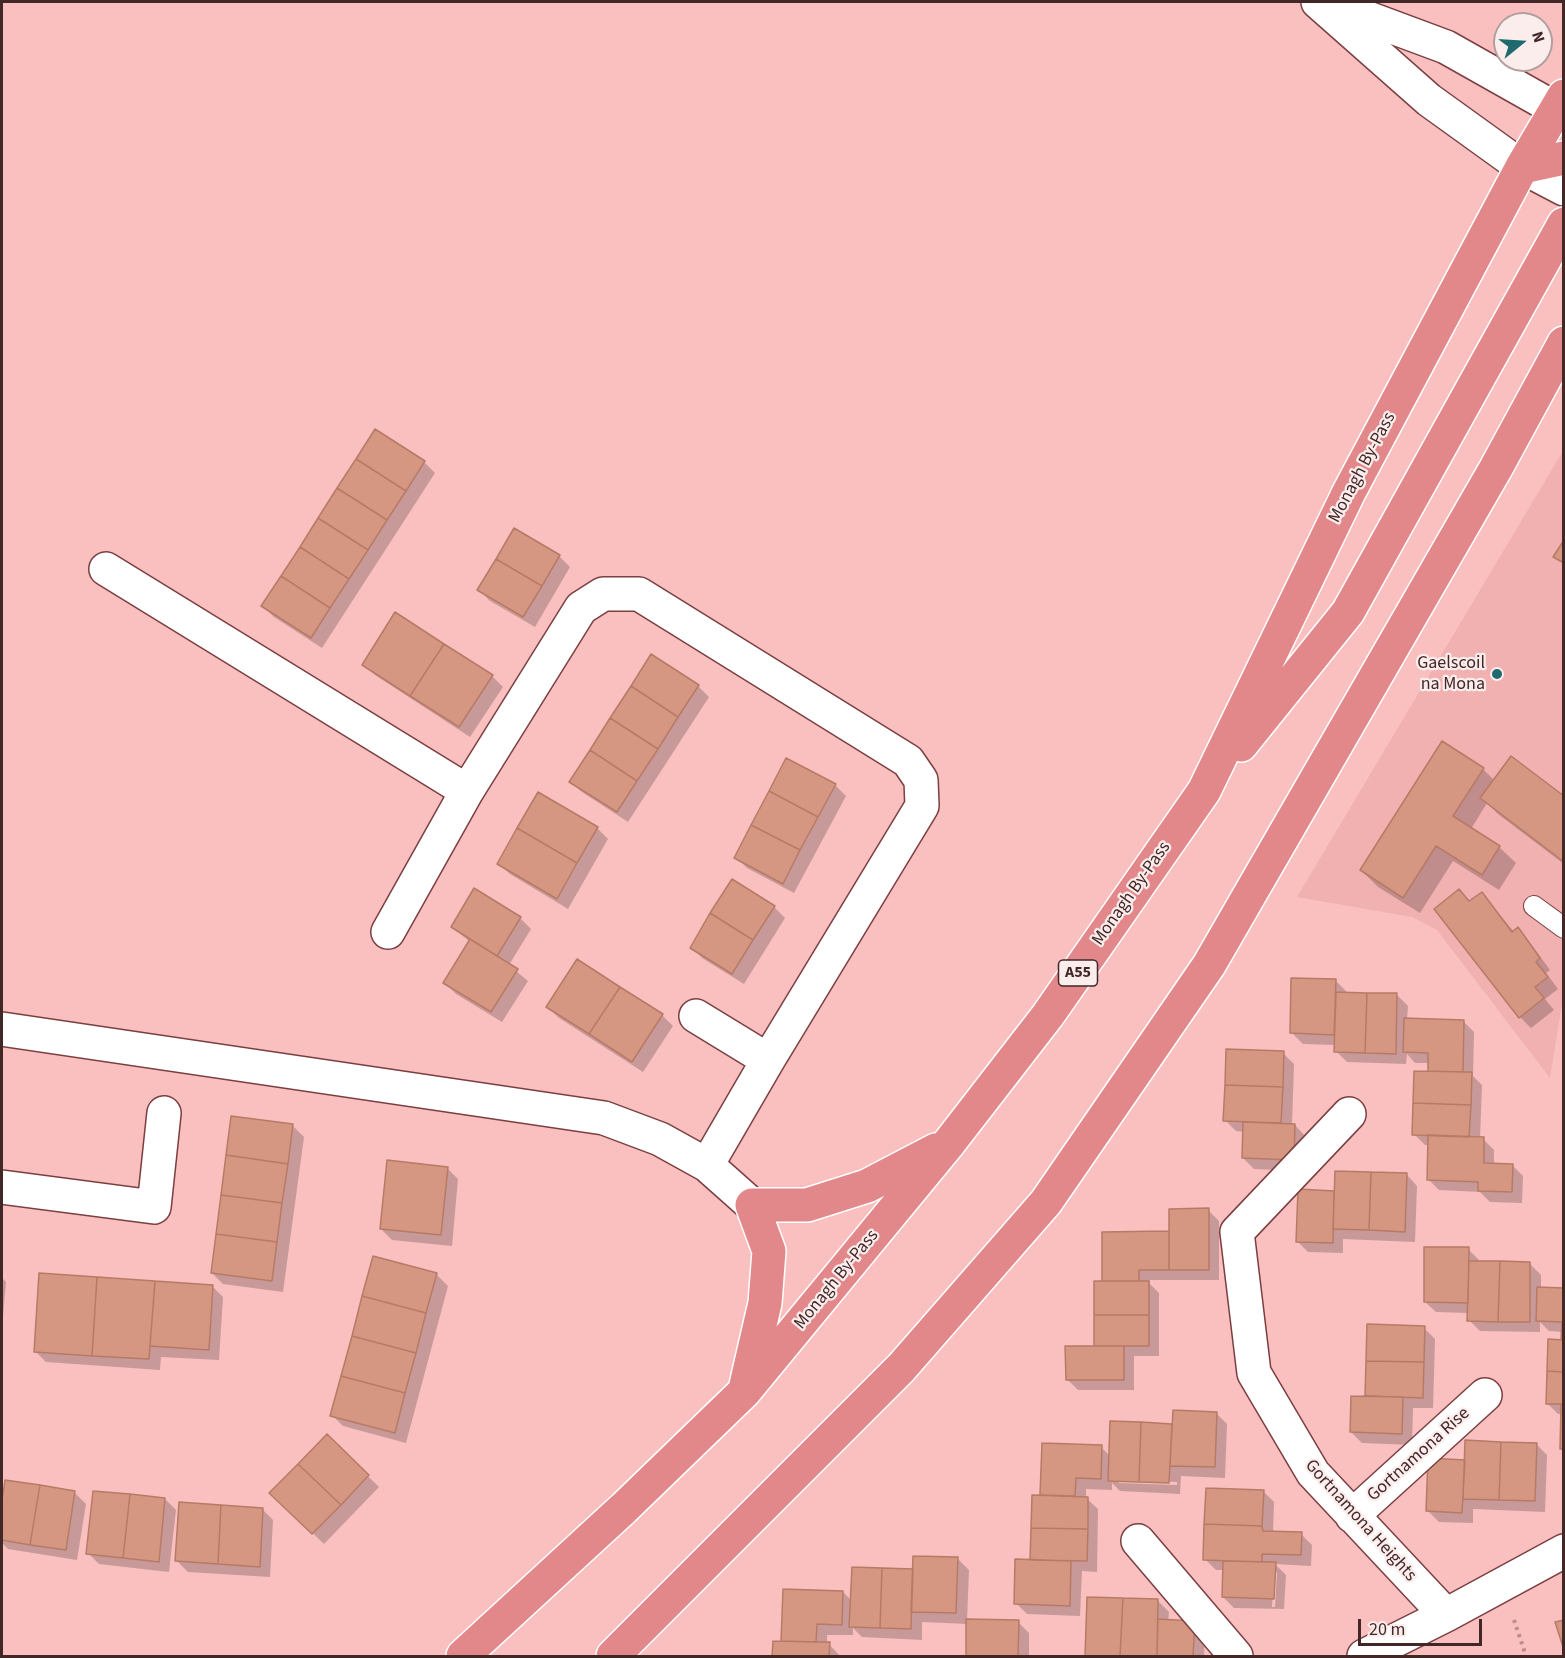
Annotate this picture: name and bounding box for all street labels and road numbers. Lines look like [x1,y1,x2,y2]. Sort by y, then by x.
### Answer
street label: Monagh By-Pass [1325,409,1401,527]
street label: Monagh By-Pass [1088,838,1176,950]
road number: A55 [1058,960,1098,986]
street label: Monagh By-Pass [790,1226,884,1334]
street label: Gortnamona Rise [1363,1403,1475,1507]
street label: Gortnamona Heights [1300,1456,1420,1586]

